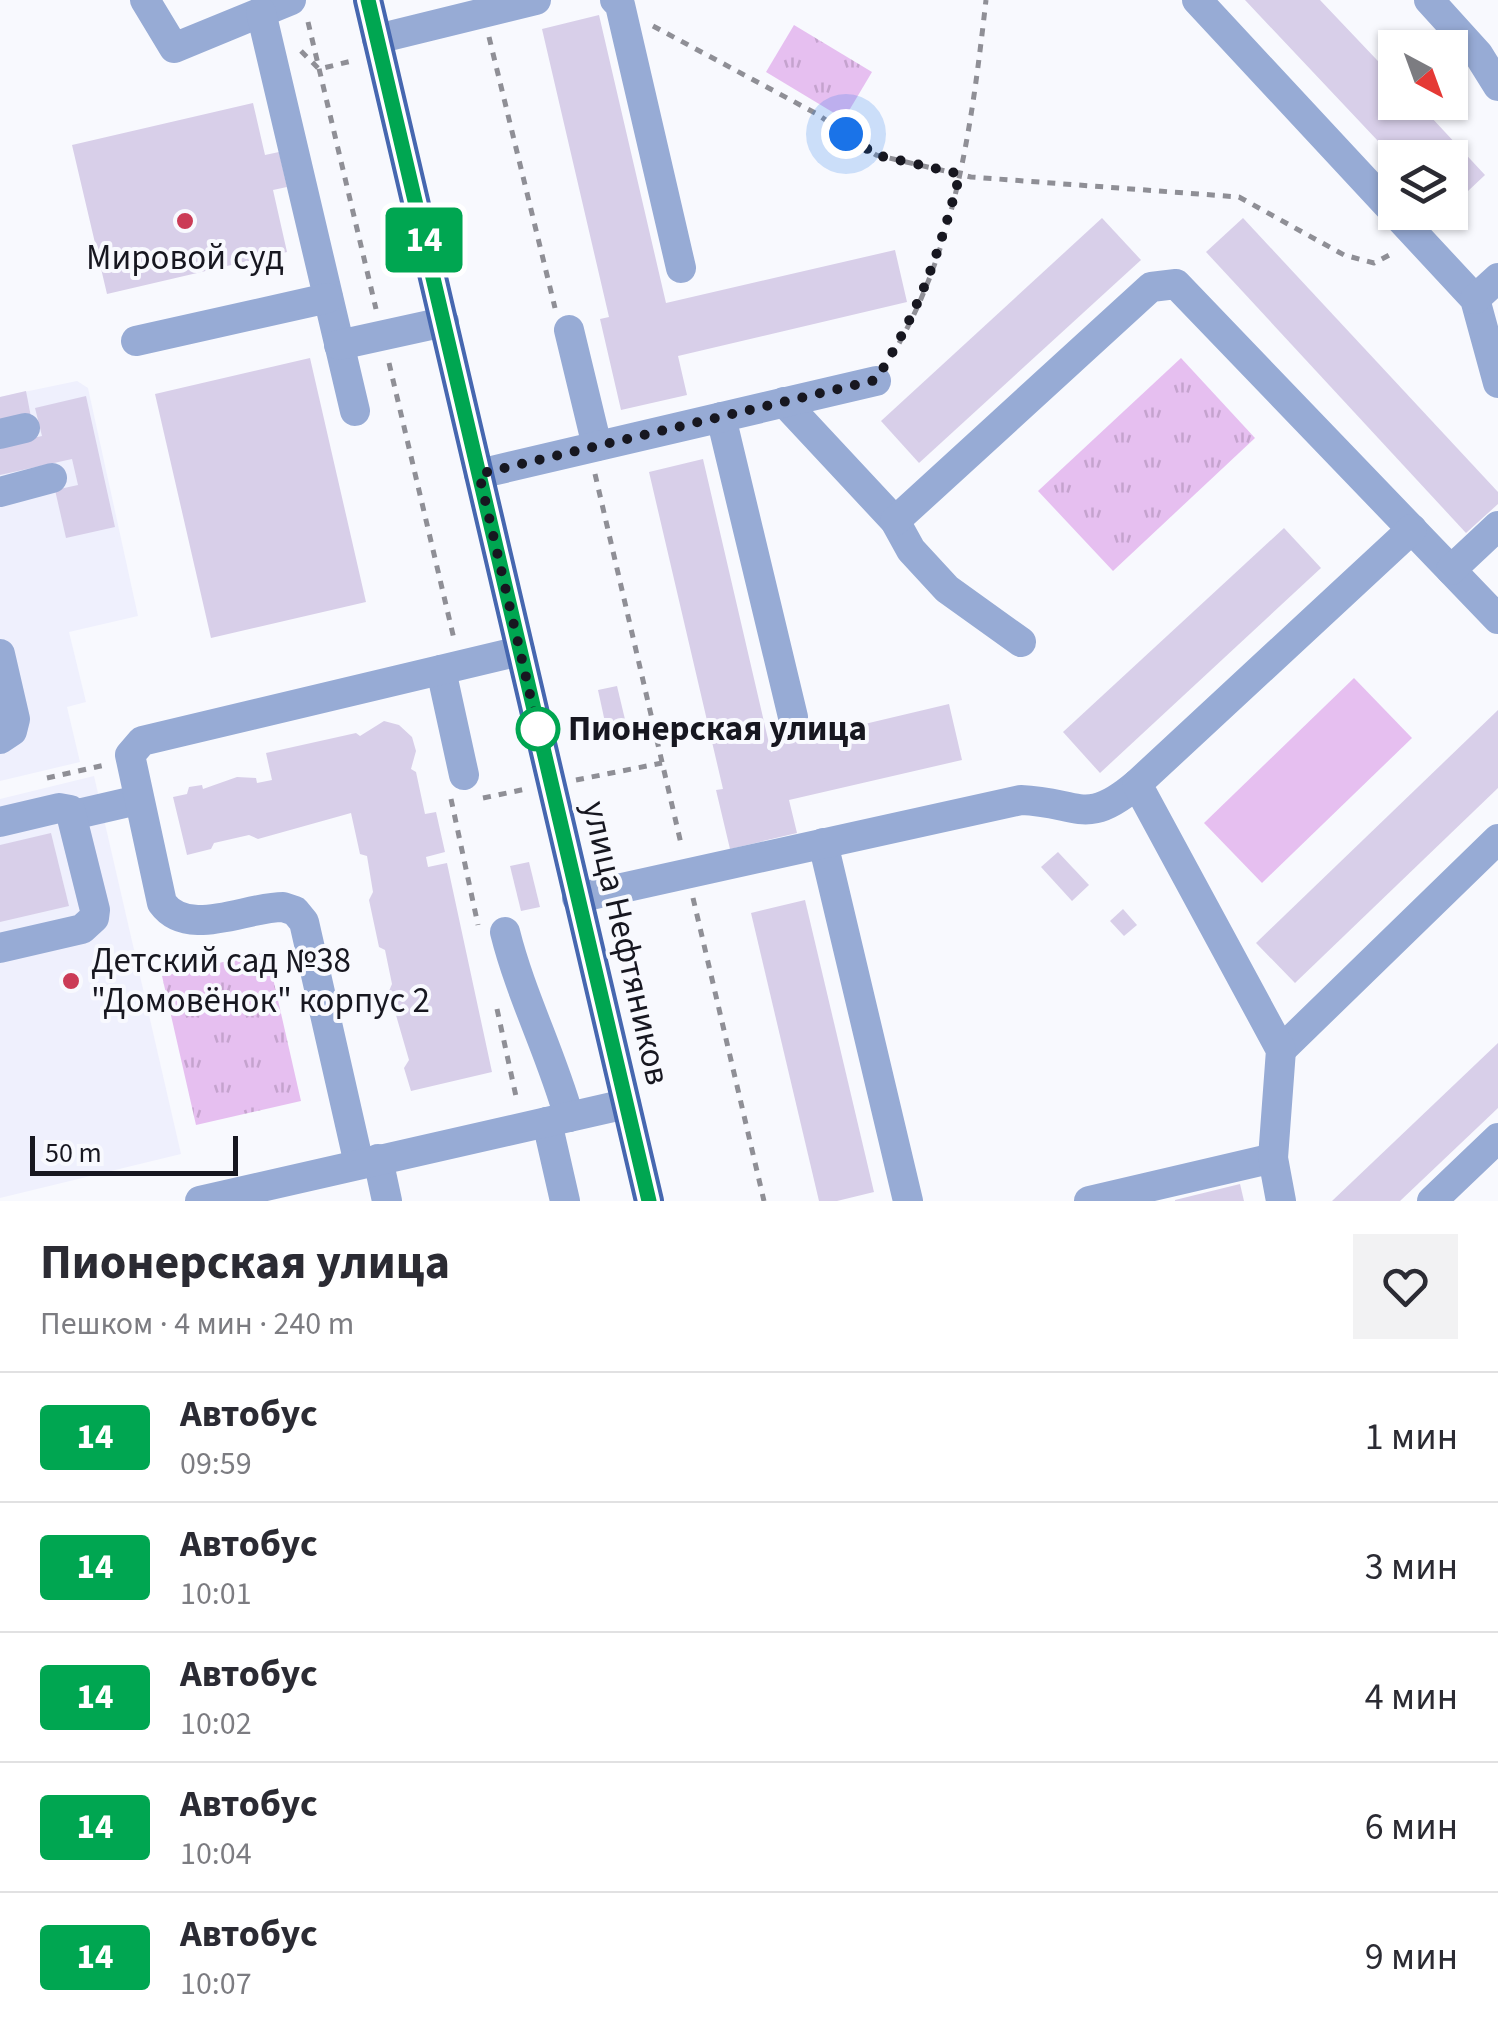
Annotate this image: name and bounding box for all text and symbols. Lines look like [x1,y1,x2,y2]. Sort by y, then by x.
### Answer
north arrow [1378,30,1468,120]
map controls [1378,30,1468,230]
your location [821,109,871,159]
button: layers [1378,140,1468,230]
line badge: 14 [379,208,469,272]
marker: Мировой суд [174,210,196,232]
text: 14 [406,215,442,265]
place label: Мировой суд [86,233,284,283]
place label: Пионерская улица [568,704,867,754]
marker: Пионерская улица [517,708,559,750]
street label: улица Нефтяников [569,796,683,1090]
place label: Детский сад №38 "Домовёнок" корпус 2 [91,936,430,1026]
marker: Детский сад №38 "Домовёнок" корпус 2 [60,970,82,992]
scale bar [30,1131,238,1176]
text: 50 m [45,1133,102,1173]
text: Пионерская улица [40,1229,450,1297]
button: heart [1353,1234,1458,1339]
text: Пешком · 4 мин · 240 m [40,1301,354,1347]
text: Автобус [180,1387,318,1441]
text: 1 мин [1365,1410,1458,1464]
text: 14 [77,1412,113,1462]
text: 09:59 [180,1441,252,1487]
text: Автобус [180,1517,318,1571]
text: 3 мин [1365,1540,1458,1594]
text: 14 [77,1542,113,1592]
text: 10:01 [180,1571,252,1617]
text: Автобус [180,1647,318,1701]
text: 4 мин [1365,1670,1458,1724]
text: 14 [77,1672,113,1722]
text: 10:02 [180,1701,252,1747]
text: Автобус [180,1777,318,1831]
text: 6 мин [1365,1800,1458,1854]
text: 14 [77,1802,113,1852]
text: 10:04 [180,1831,252,1877]
text: Автобус [180,1907,318,1961]
text: 9 мин [1365,1930,1458,1984]
text: 14 [77,1932,113,1982]
text: 10:07 [180,1961,252,2007]

